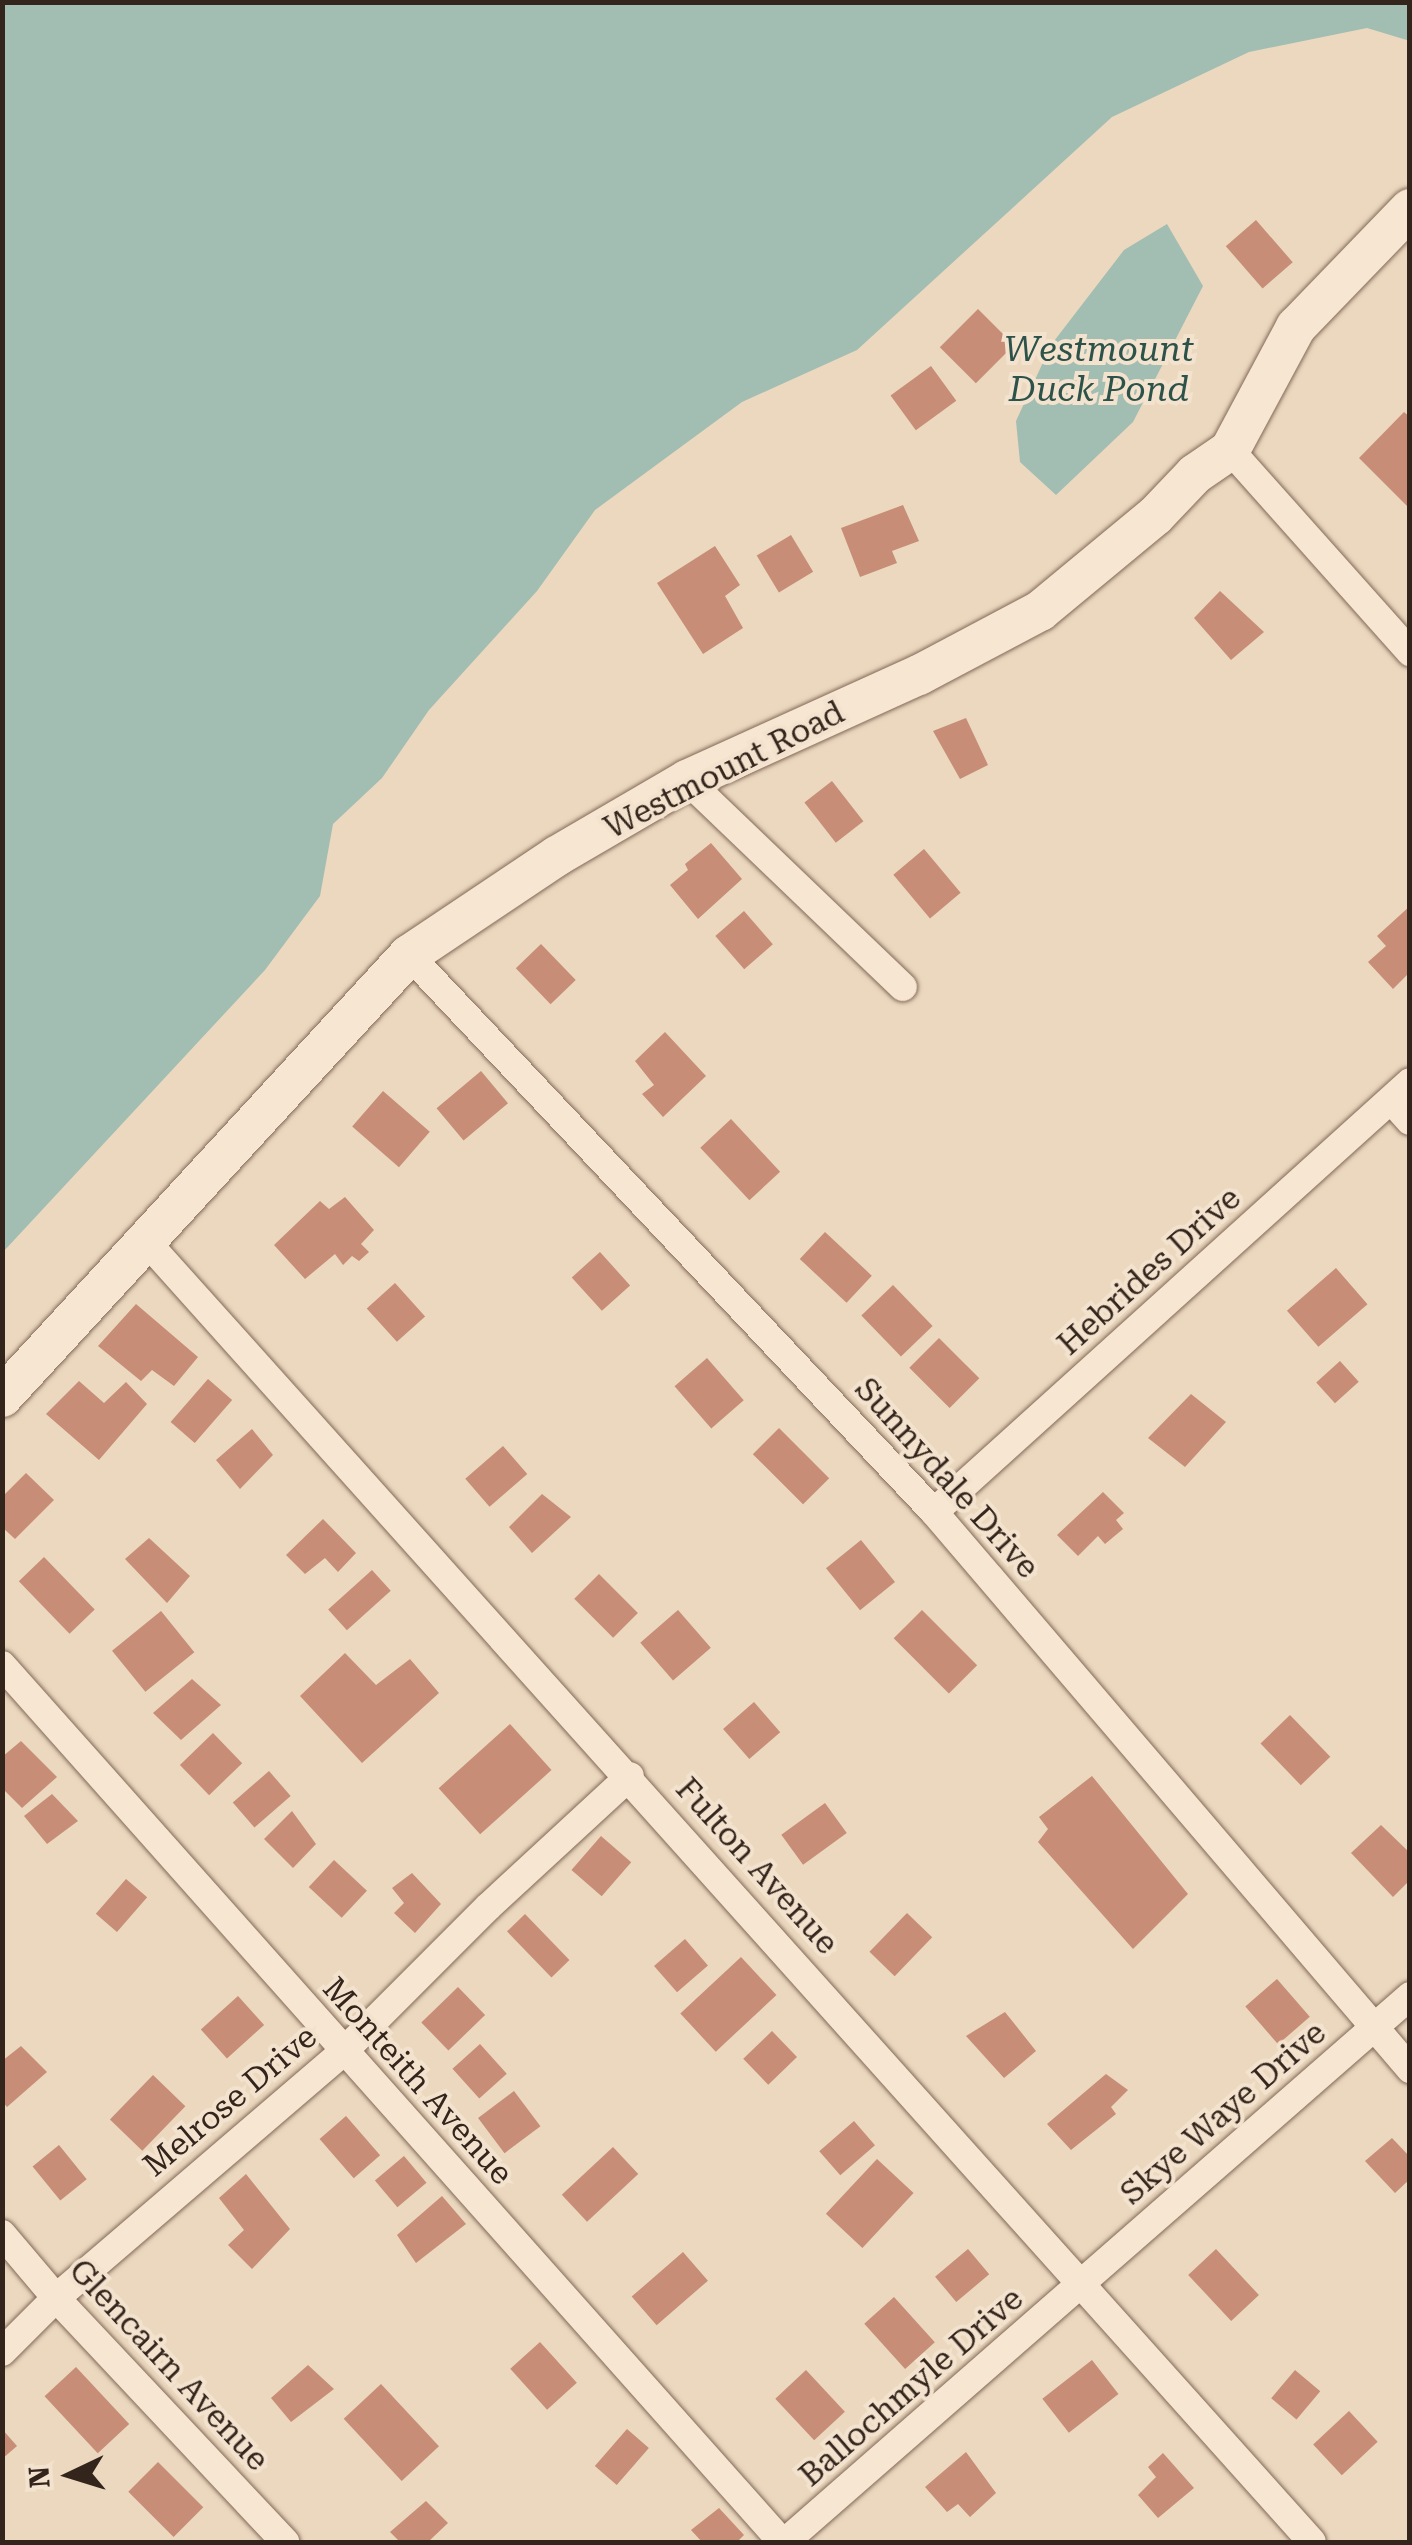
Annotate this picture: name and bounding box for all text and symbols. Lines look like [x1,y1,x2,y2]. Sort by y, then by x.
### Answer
water label: Westmount Duck Pond [1004,329,1194,411]
street label: Westmount Road [598,693,850,847]
street label: Hebrides Drive [1050,1179,1248,1363]
street label: Sunnydale Drive [847,1370,1047,1586]
street label: Fulton Avenue [668,1770,846,1962]
street label: Monteith Avenue [315,1970,521,2192]
street label: Skye Waye Drive [1113,2014,1333,2212]
street label: Melrose Drive [136,2017,324,2185]
street label: Glencairn Avenue [61,2251,277,2479]
street label: Ballochmyle Drive [791,2280,1031,2494]
north arrow [20,2425,120,2525]
text: N [22,2465,57,2489]

